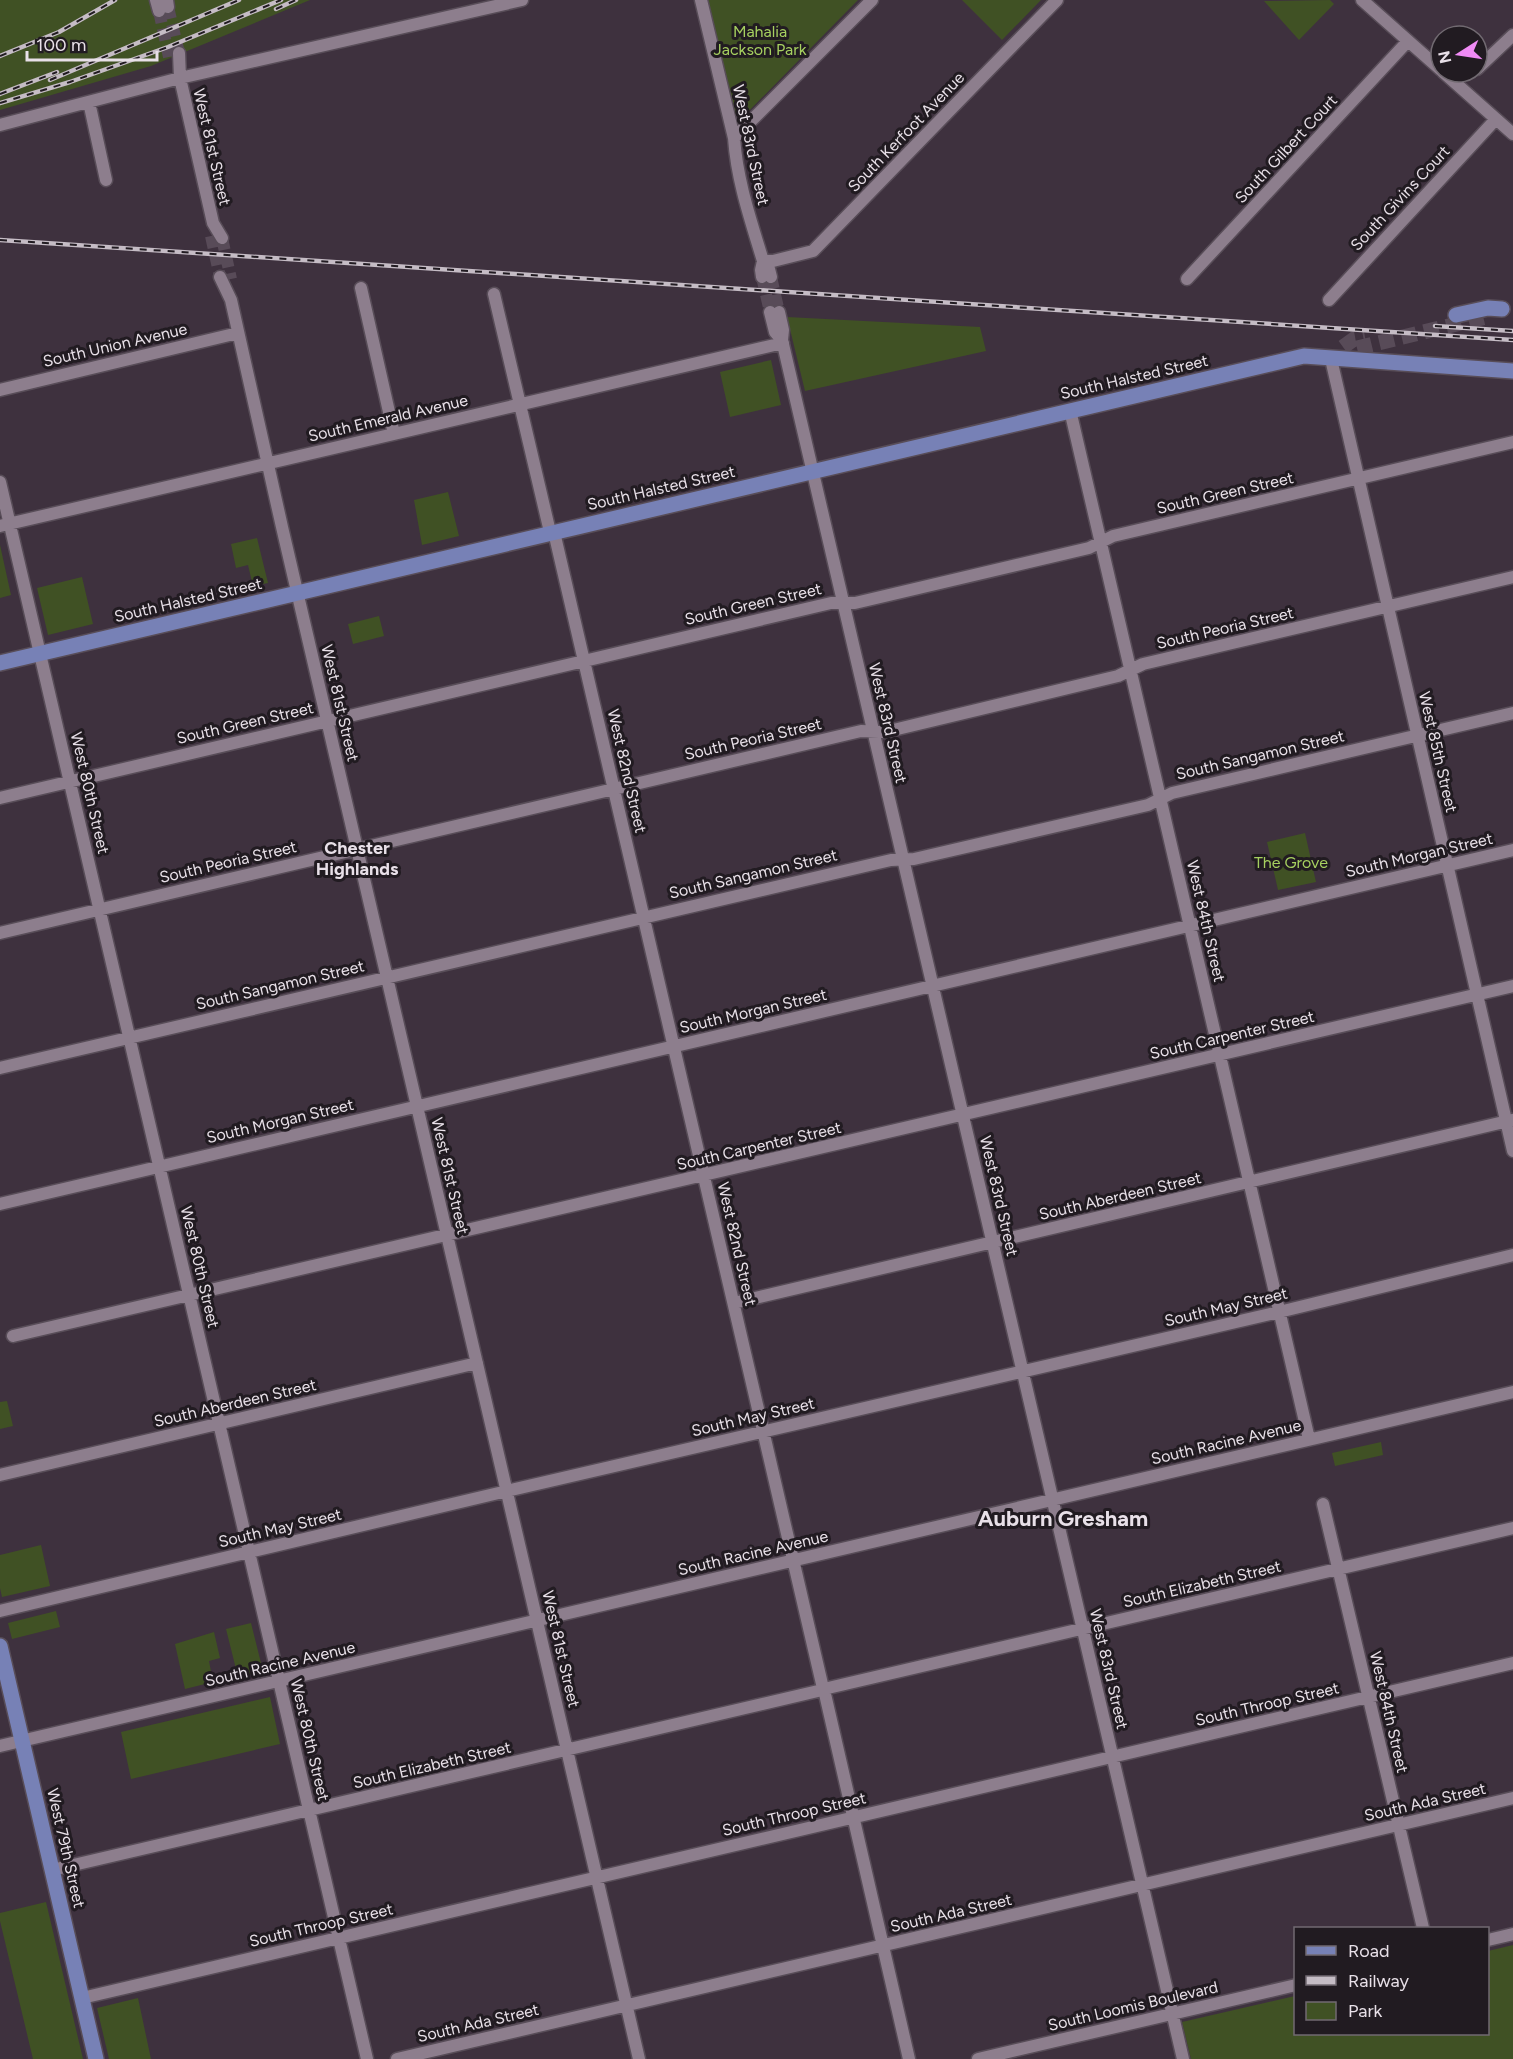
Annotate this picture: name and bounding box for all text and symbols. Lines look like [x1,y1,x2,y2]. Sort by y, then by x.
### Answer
park label: Mahalia Jackson Park [714,22,807,59]
scale bar [27,24,158,62]
north arrow [1429,24,1489,84]
text: 100 m [36,34,86,56]
text: N [1434,49,1455,65]
street label: South Kerfoot Avenue [844,68,968,196]
street label: West 83rd Street [729,83,773,207]
street label: West 81st Street [189,87,235,207]
street label: South Gilbert Court [1231,91,1341,207]
street label: South Givins Court [1347,142,1453,254]
street label: South Union Avenue [41,319,189,371]
street label: South Halsted Street [1058,351,1210,403]
street label: South Emerald Avenue [306,390,470,446]
street label: South Halsted Street [585,462,737,514]
street label: South Green Street [1155,468,1295,518]
street label: South Halsted Street [112,574,264,626]
street label: South Green Street [683,579,823,629]
street label: South Peoria Street [1155,603,1295,653]
street label: West 81st Street [317,643,363,763]
street label: West 83rd Street [865,661,911,785]
street label: West 85th Street [1415,690,1461,814]
street label: South Green Street [175,698,315,748]
street label: West 82nd Street [603,707,651,835]
street label: South Peoria Street [683,714,823,764]
street label: South Sangamon Street [1174,726,1346,784]
street label: West 80th Street [67,730,113,856]
street label: South Morgan Street [1344,829,1494,881]
street label: South Peoria Street [158,837,298,887]
district label: Chester Highlands [316,837,399,880]
street label: South Sangamon Street [667,845,839,903]
park label: The Grove [1254,853,1328,872]
street label: West 84th Street [1183,858,1229,984]
street label: South Sangamon Street [194,956,366,1014]
street label: South Morgan Street [678,985,828,1037]
street label: South Carpenter Street [1148,1007,1316,1063]
street label: South Morgan Street [205,1095,355,1147]
street label: West 81st Street [427,1116,473,1236]
street label: South Carpenter Street [675,1118,843,1174]
street label: West 83rd Street [976,1134,1022,1258]
street label: South Aberdeen Street [1037,1168,1203,1224]
street label: West 82nd Street [713,1180,761,1308]
street label: West 80th Street [177,1204,223,1330]
street label: South May Street [1163,1284,1289,1330]
street label: South Aberdeen Street [152,1375,318,1431]
street label: South May Street [690,1394,816,1440]
street label: South Racine Avenue [1149,1415,1303,1468]
street label: South May Street [217,1505,343,1551]
district label: Auburn Gresham [978,1505,1148,1532]
street label: South Racine Avenue [676,1526,830,1579]
street label: South Elizabeth Street [1121,1557,1283,1611]
street label: West 81st Street [538,1589,584,1709]
street label: West 83rd Street [1086,1607,1132,1731]
street label: South Racine Avenue [203,1637,357,1690]
street label: West 84th Street [1366,1649,1412,1775]
street label: West 80th Street [287,1677,333,1803]
street label: South Throop Street [1193,1678,1341,1730]
street label: South Elizabeth Street [351,1738,513,1792]
street label: South Ada Street [1362,1779,1488,1825]
street label: West 79th Street [43,1786,89,1910]
street label: South Throop Street [720,1788,868,1840]
street label: South Ada Street [888,1890,1014,1936]
street label: South Throop Street [247,1899,395,1951]
legend [1294,1927,1489,2035]
text: Road [1348,1940,1389,1962]
text: Railway [1348,1970,1410,1992]
street label: South Loomis Boulevard [1046,1977,1220,2035]
street label: South Ada Street [415,2000,541,2046]
text: Park [1348,2000,1383,2022]

